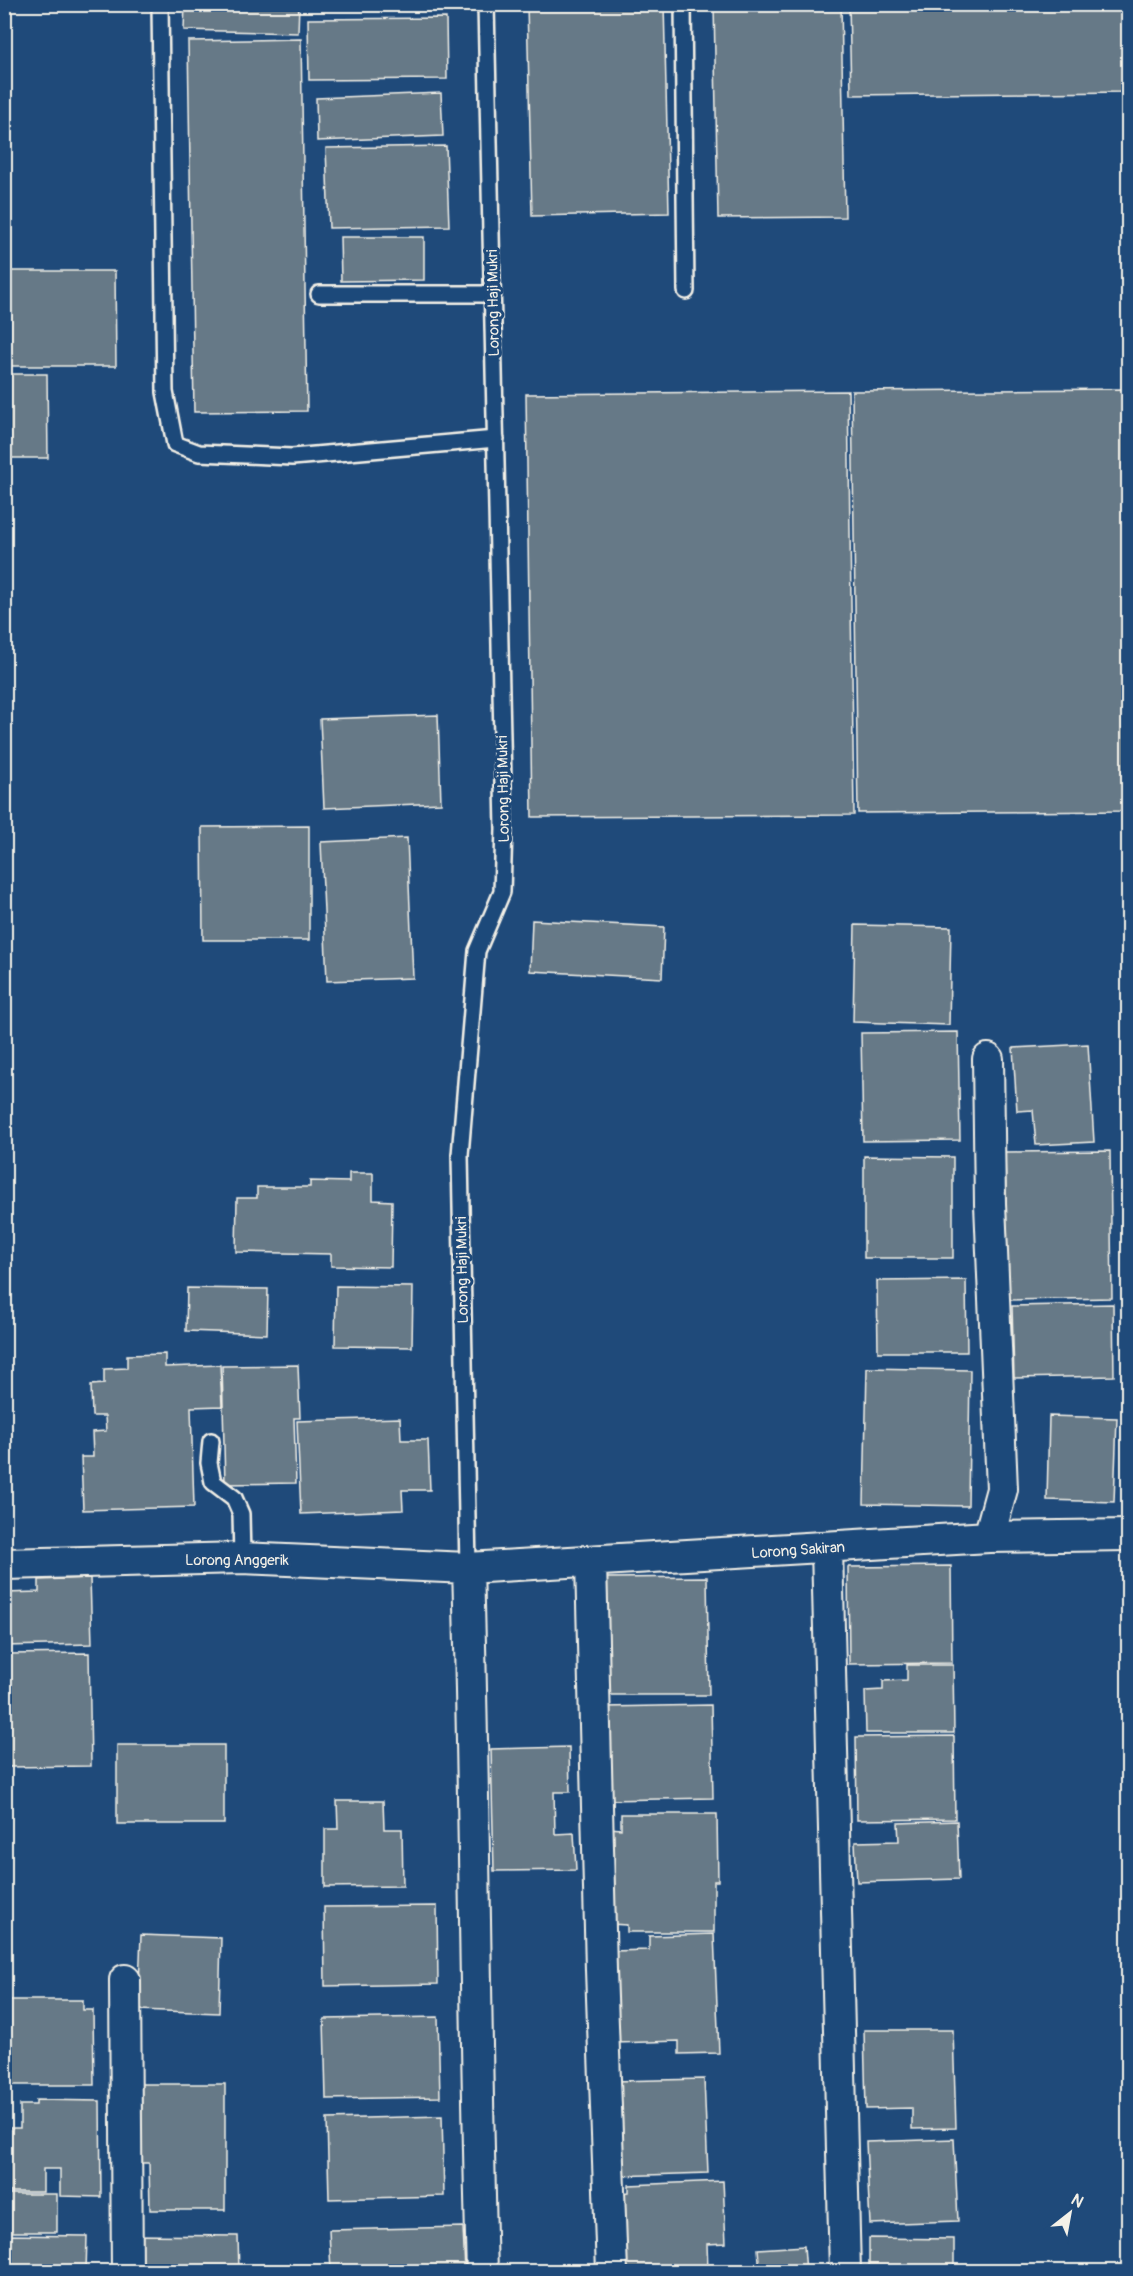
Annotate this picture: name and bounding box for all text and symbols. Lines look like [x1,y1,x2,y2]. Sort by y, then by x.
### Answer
street label: Lorong Haji Mukri [483,249,504,357]
street label: Lorong Haji Mukri [493,735,514,843]
street label: Lorong Haji Mukri [452,1216,473,1324]
street label: Lorong Sakiran [751,1538,845,1563]
street label: Lorong Anggerik [185,1551,290,1570]
north arrow [1040,2183,1100,2243]
text: N [1067,2190,1087,2212]

